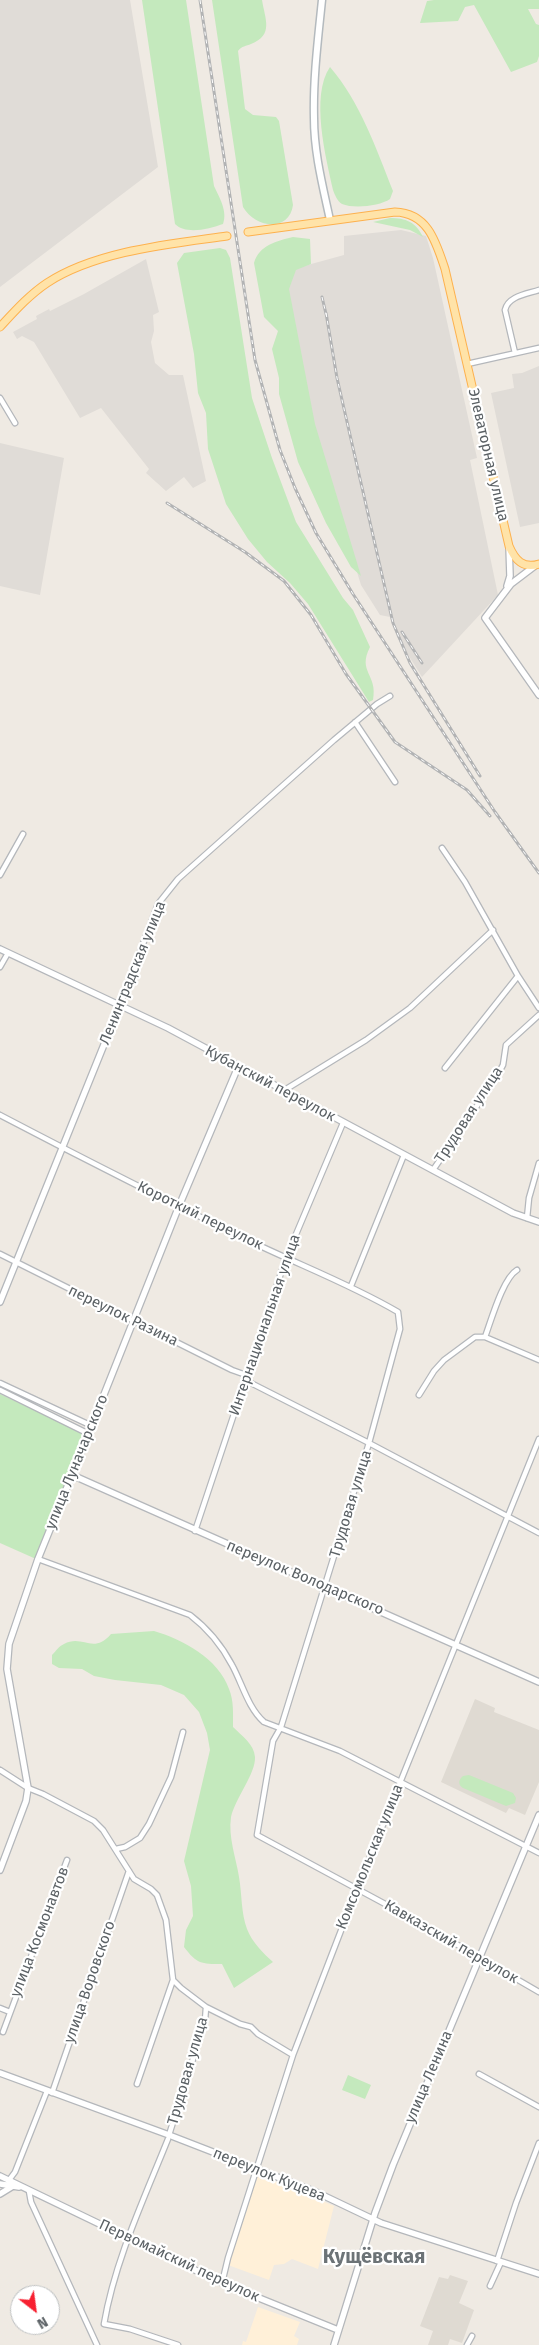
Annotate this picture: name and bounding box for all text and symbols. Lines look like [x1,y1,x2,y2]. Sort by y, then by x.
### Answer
street label: Элеваторная улица [464,387,512,523]
street label: Ленинградская улица [96,898,170,1048]
street label: Кубанский переулок [202,1042,338,1126]
street label: Трудовая улица [431,1063,507,1167]
street label: Короткий переулок [134,1178,266,1254]
street label: Интернациональная улица [225,1232,305,1418]
street label: переулок Разина [65,1282,181,1350]
street label: улица Луначарского [42,1392,112,1532]
street label: Трудовая улица [326,1448,376,1560]
street label: переулок Володарского [224,1537,386,1619]
street label: Комсомольская улица [333,1782,407,1932]
street label: улица Космонавтов [7,1864,73,2000]
street label: Кавказский переулок [381,1896,521,1988]
street label: улица Воровского [61,1919,119,2045]
street label: Трудовая улица [164,2015,212,2127]
street label: улица Ленина [401,2028,457,2126]
street label: переулок Куцева [210,2144,328,2206]
street label: Первомайский переулок [96,2216,262,2306]
district label: Кущёвская [323,2245,425,2269]
north arrow [10,2285,60,2335]
text: N [34,2313,51,2332]

